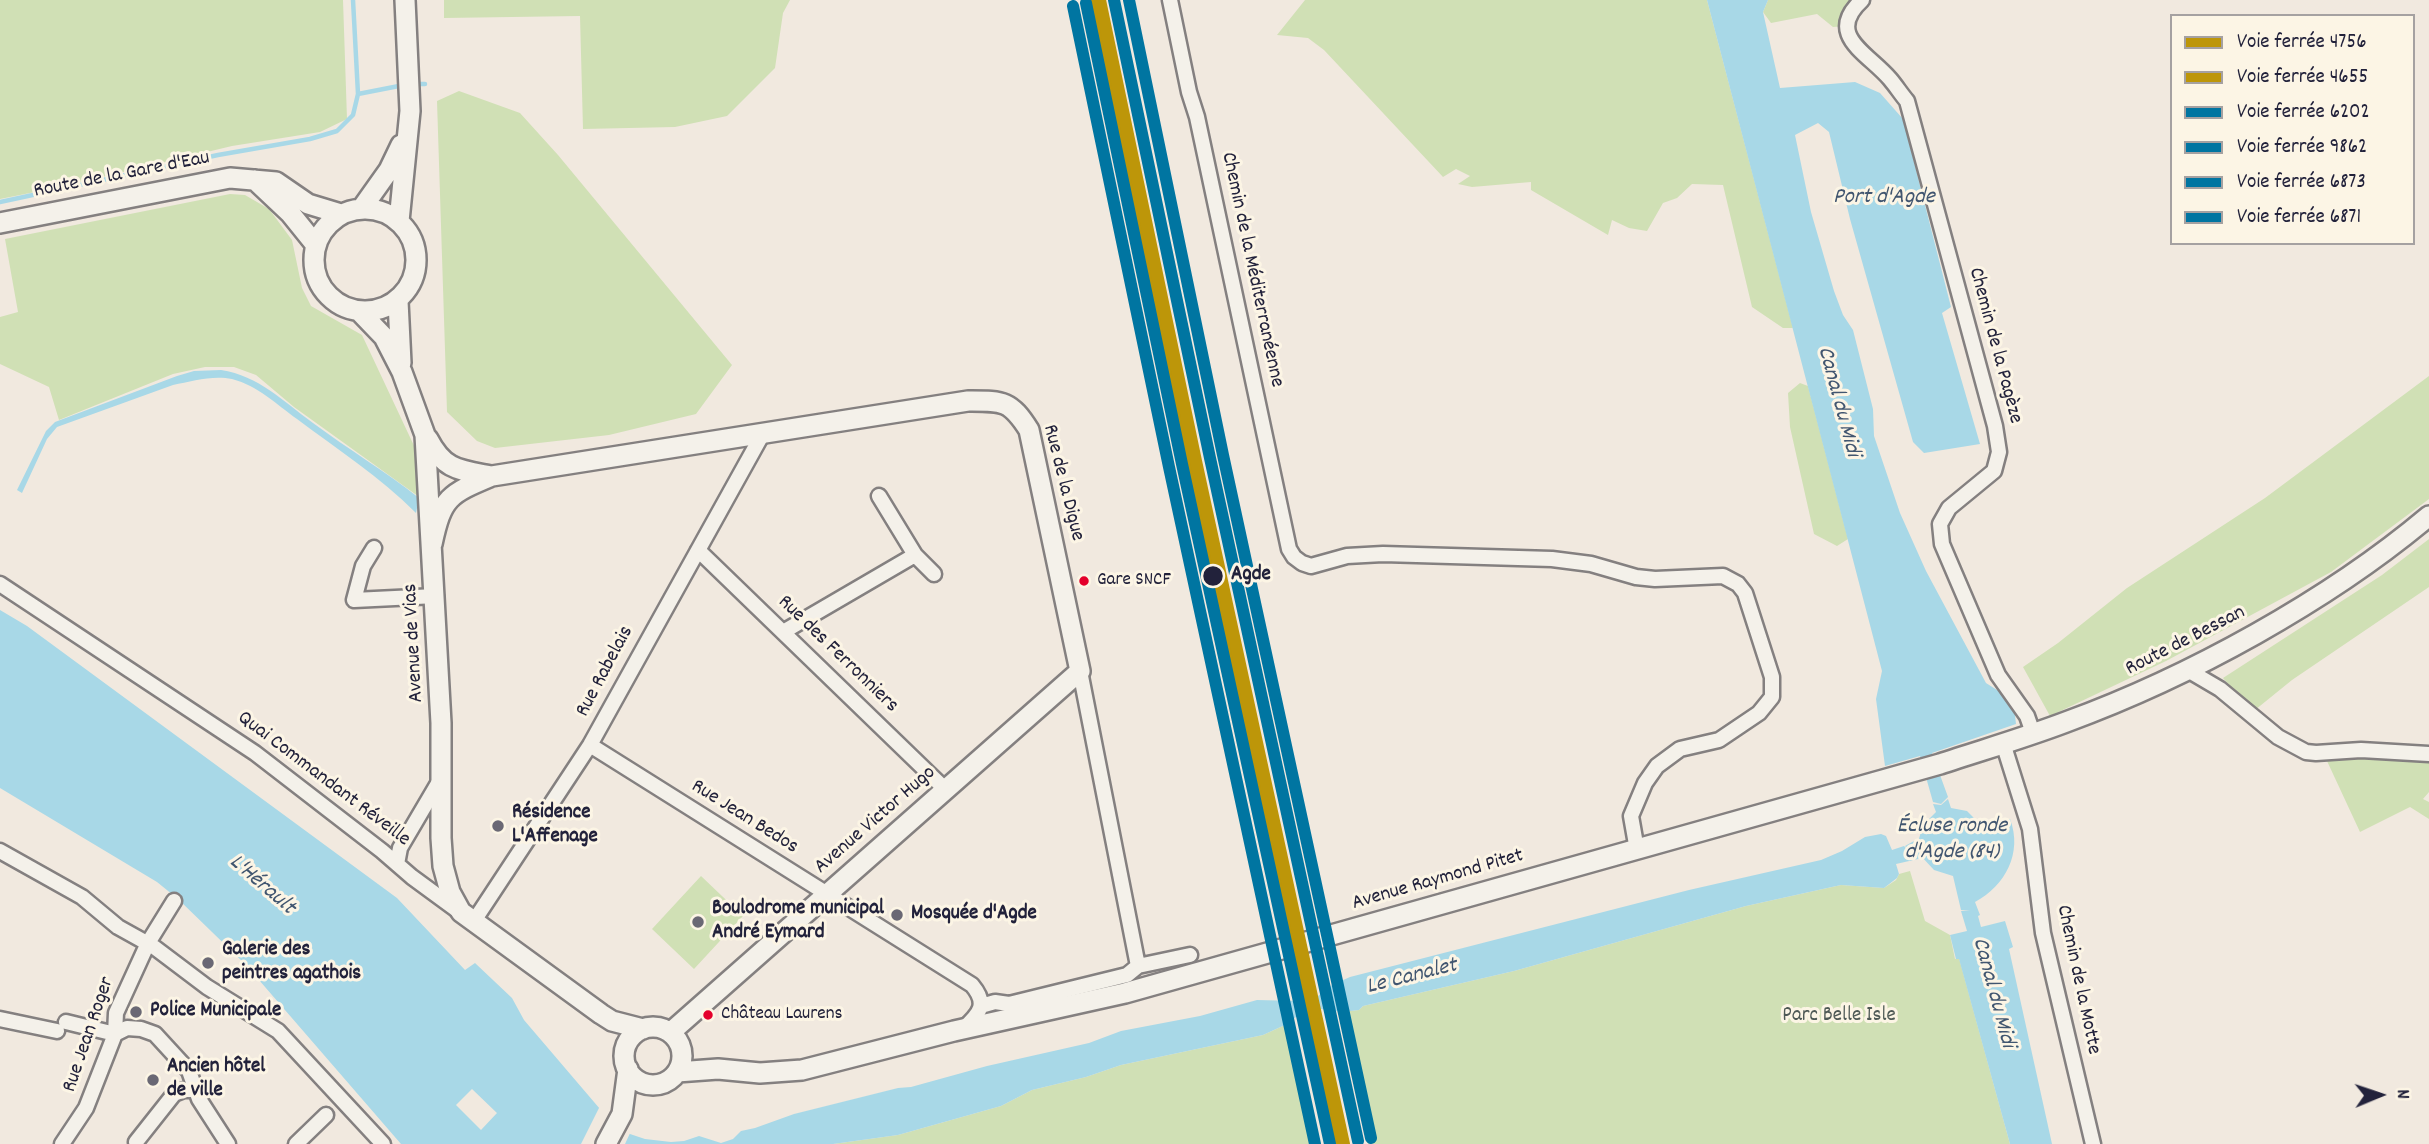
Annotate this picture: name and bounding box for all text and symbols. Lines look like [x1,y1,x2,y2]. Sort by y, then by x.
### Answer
legend [2170,14,2415,245]
text: Voie ferrée 4756 [2237,28,2366,58]
text: Voie ferrée 4655 [2237,63,2368,93]
text: Voie ferrée 6202 [2237,98,2370,128]
text: Voie ferrée 9862 [2237,133,2367,163]
street label: Route de la Gare d'Eau [32,147,212,205]
street label: Chemin de la Méditerranéenne [1214,150,1288,390]
text: Voie ferrée 6873 [2237,168,2366,198]
water label: Port d'Agde [1833,185,1935,213]
text: Voie ferrée 6871 [2237,203,2361,233]
street label: Chemin de la Pagèze [1961,265,2027,427]
water label: Canal du Midi [1809,344,1865,460]
street label: Rue de la Digue [1035,422,1089,544]
place label: Agde [1231,563,1271,589]
marker: Agde [1201,564,1225,588]
place label: Gare SNCF [1097,570,1171,592]
marker: Gare SNCF [1077,574,1091,588]
street label: Avenue de Vias [399,583,431,703]
street label: Rue des Ferronniers [771,591,903,719]
street label: Route de Bessan [2122,601,2250,683]
street label: Rue Rabelais [572,622,640,722]
street label: Quai Commandant Réveille [231,707,415,853]
street label: Avenue Victor Hugo [810,761,942,881]
street label: Rue Jean Bedos [686,775,802,861]
place label: Résidence L'Affenage [512,801,598,851]
water label: Écluse ronde d'Agde (84) [1897,814,2007,868]
marker: Résidence L'Affenage [490,818,506,834]
street label: Avenue Raymond Pitet [1349,844,1527,918]
water label: L'Hérault [222,850,300,922]
place label: Boulodrome municipal André Eymard [712,897,884,947]
place label: Mosquée d'Agde [911,902,1037,928]
street label: Chemin de la Motte [2049,903,2105,1057]
marker: Mosquée d'Agde [889,907,905,923]
marker: Boulodrome municipal André Eymard [690,914,706,930]
water label: Canal du Midi [1964,935,2020,1051]
place label: Galerie des peintres agathois [222,938,361,988]
water label: Le Canalet [1364,953,1460,1003]
marker: Galerie des peintres agathois [200,955,216,971]
street label: Rue Jean Roger [58,974,122,1096]
place label: Police Municipale [150,999,281,1025]
marker: Police Municipale [128,1004,144,1020]
place label: Château Laurens [721,1004,842,1026]
park label: Parc Belle Isle [1782,1004,1896,1030]
marker: Château Laurens [701,1008,715,1022]
place label: Ancien hôtel de ville [167,1055,265,1105]
north arrow [2345,1060,2415,1130]
marker: Ancien hôtel de ville [145,1072,161,1088]
text: N [2388,1089,2415,1099]

